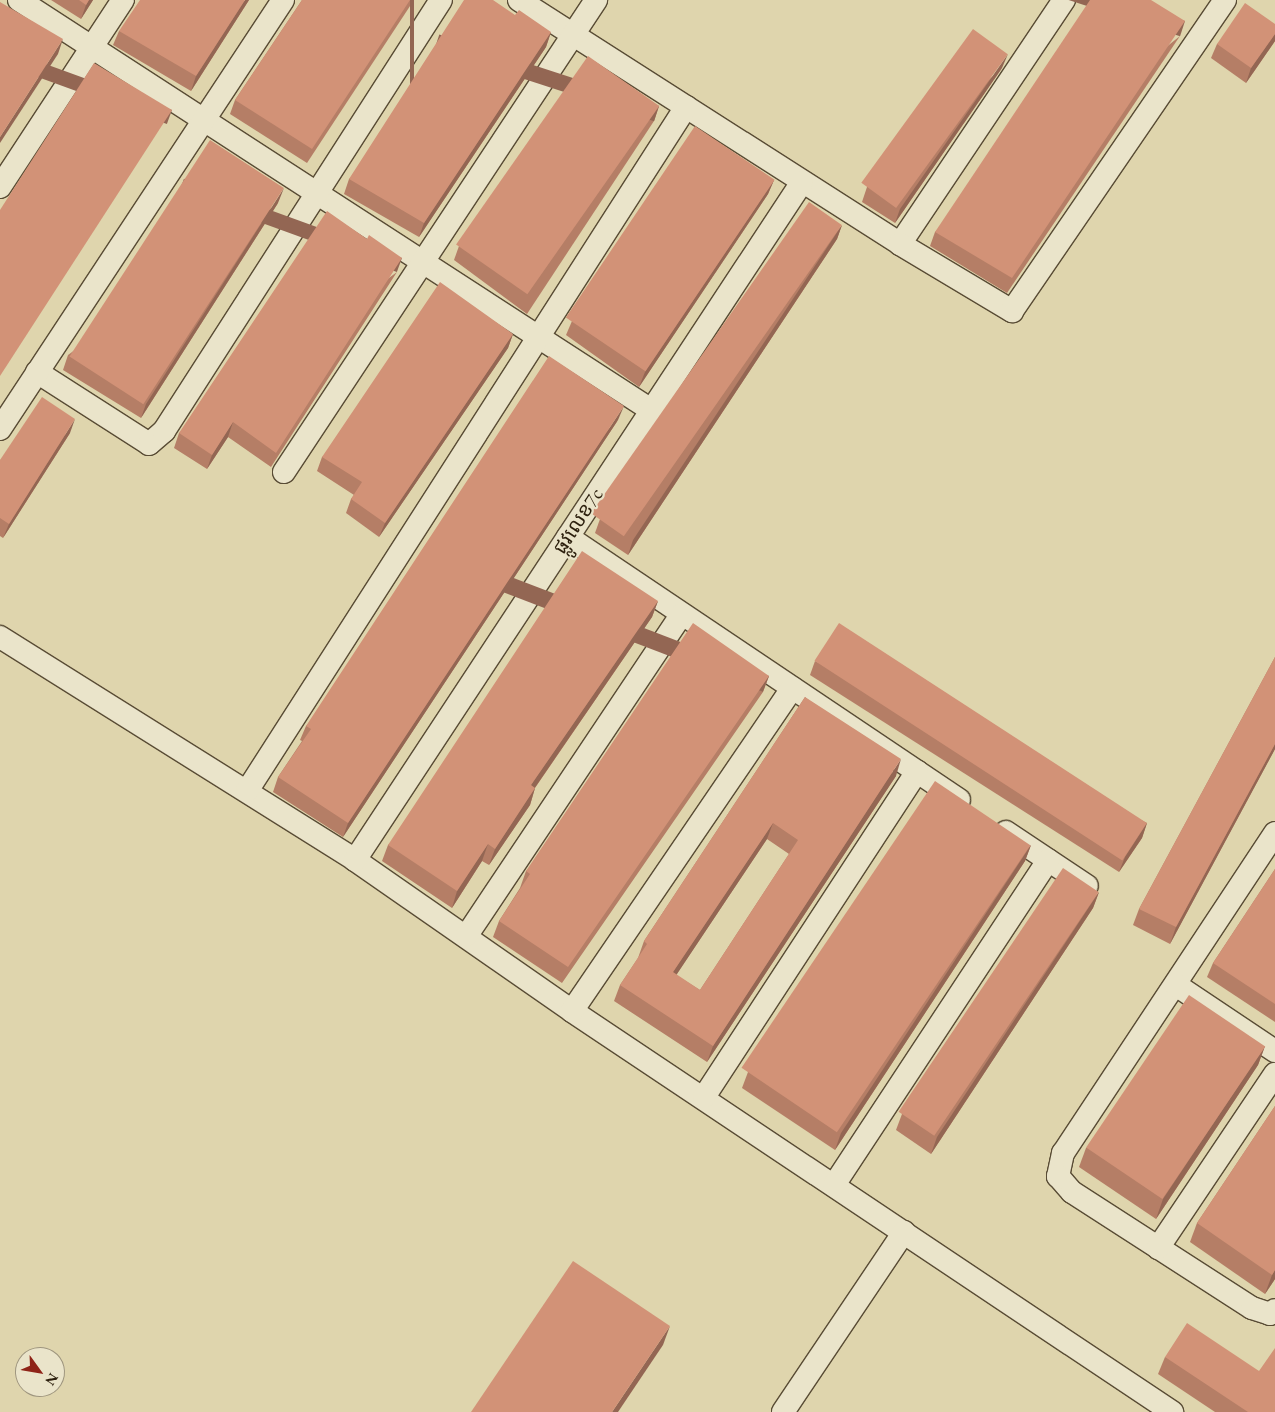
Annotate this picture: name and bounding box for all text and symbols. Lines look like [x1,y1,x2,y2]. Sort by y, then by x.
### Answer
street label: ផ្លូវលេខ7c [548,483,608,559]
north arrow [15,1347,65,1397]
text: N [41,1370,63,1389]

